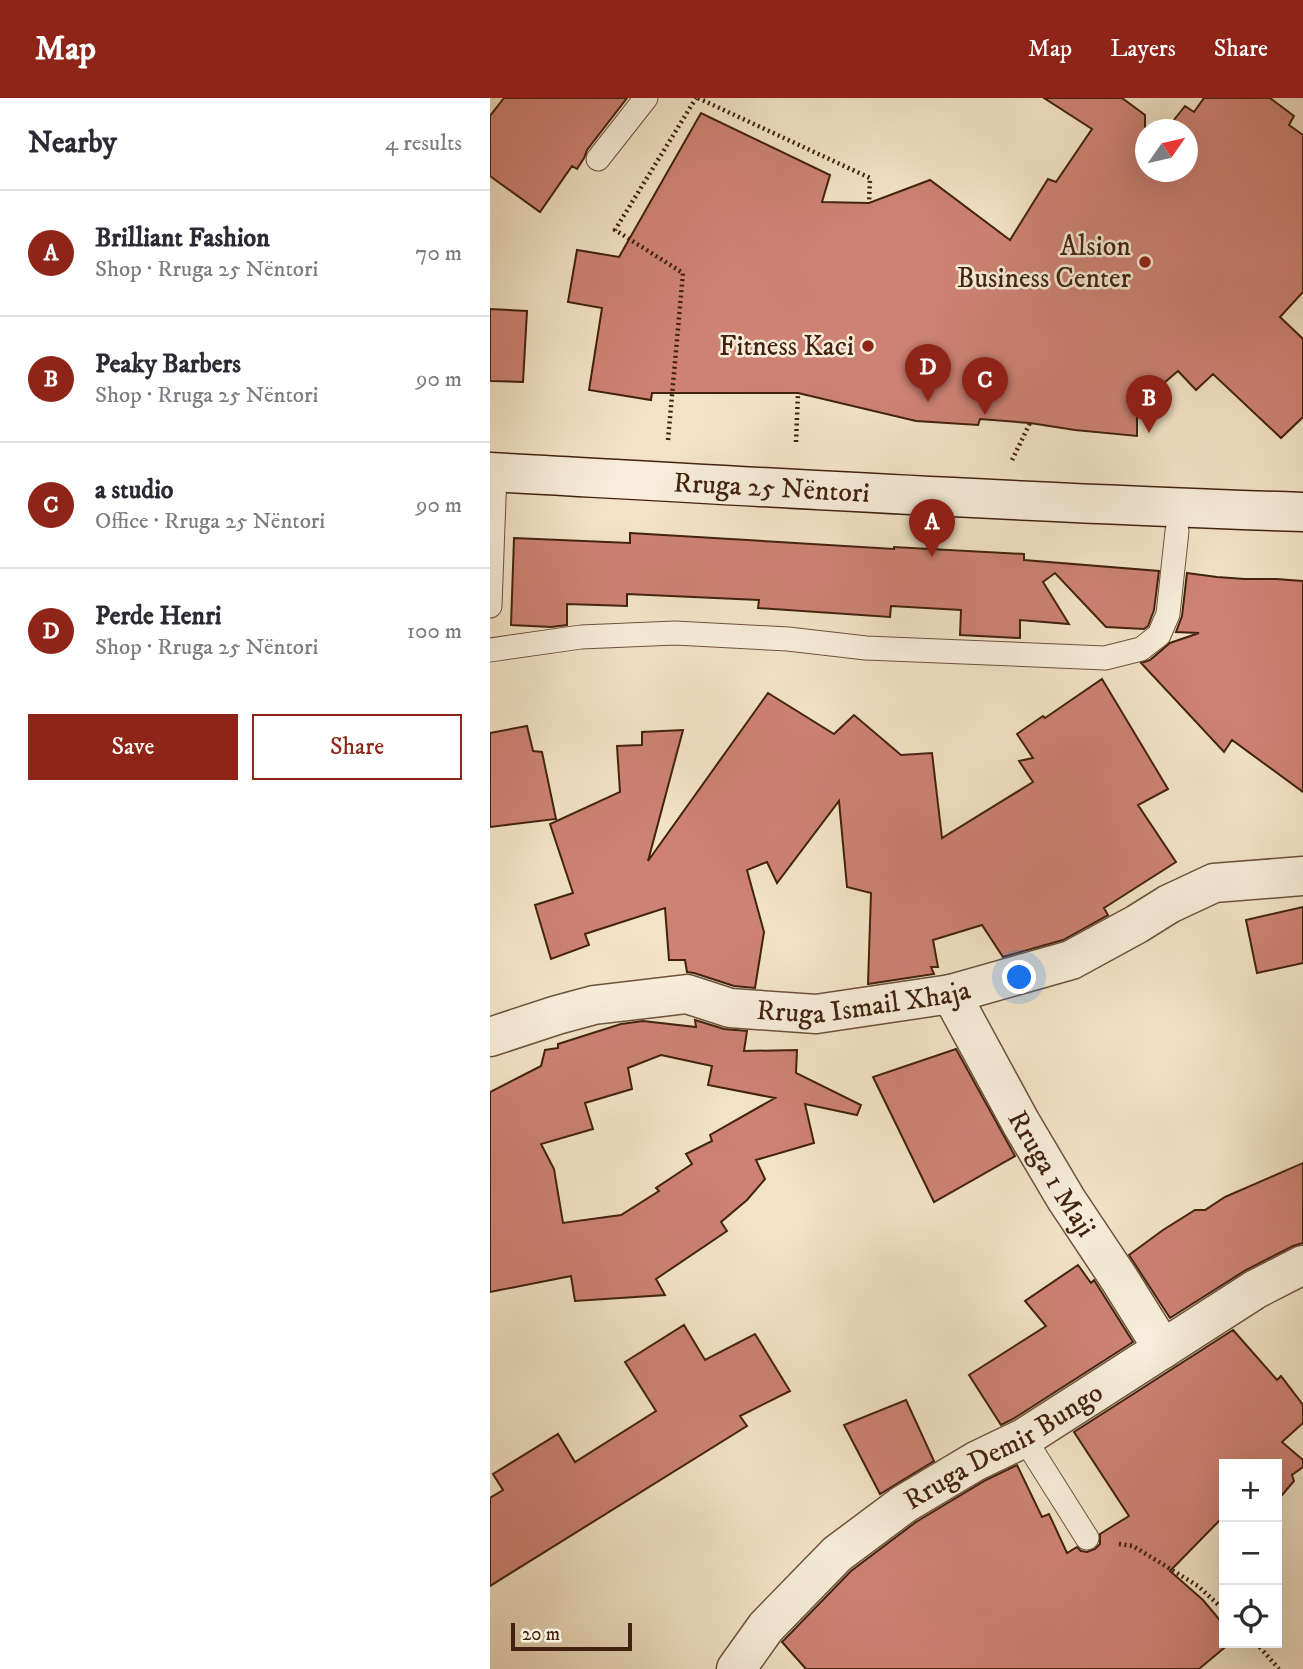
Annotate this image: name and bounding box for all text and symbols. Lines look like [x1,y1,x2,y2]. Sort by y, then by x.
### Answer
text: Map [35,29,96,70]
text: Map [1028,34,1072,64]
text: Layers [1110,34,1176,64]
text: Share [1214,34,1268,64]
north arrow [1135,119,1198,182]
text: Nearby [28,125,117,162]
text: 4 results [385,129,462,158]
text: Brilliant Fashion [95,222,270,255]
place label: Alsion Business Center [957,229,1132,296]
text: A [44,239,58,268]
text: 70 m [415,239,462,268]
marker: Alsion Business Center [1137,254,1153,270]
text: Shop · Rruga 25 Nëntori [95,255,318,284]
place label: Fitness Kaci [719,329,854,364]
marker: Fitness Kaci [860,338,876,354]
pin: D [905,344,951,402]
text: Peaky Barbers [95,348,241,381]
pin: C [962,357,1008,415]
text: B [44,365,58,394]
text: 90 m [416,365,462,394]
pin: B [1126,375,1172,433]
text: Shop · Rruga 25 Nëntori [95,381,318,410]
street label: Rruga 25 Nëntori [673,465,871,510]
text: a studio [95,474,174,507]
text: C [43,491,59,520]
text: 90 m [416,491,462,520]
pin: A [909,499,955,557]
text: Office · Rruga 25 Nëntori [95,507,325,536]
text: Perde Henri [95,600,222,633]
text: D [42,617,60,646]
text: 100 m [407,617,462,646]
text: Shop · Rruga 25 Nëntori [95,633,318,662]
button: Save [28,714,238,780]
button: Share [252,714,462,780]
your location [1002,960,1036,994]
street label: Rruga Ismail Xhaja [755,972,974,1032]
street label: Rruga 1 Maji [1000,1104,1104,1244]
street label: Rruga Demir Bungo [897,1375,1109,1518]
map controls [1219,1459,1282,1648]
button: + [1219,1459,1282,1522]
button: − [1219,1522,1282,1585]
button: locate [1219,1585,1282,1648]
scale bar [511,1620,632,1652]
text: 20 m [522,1623,560,1646]

